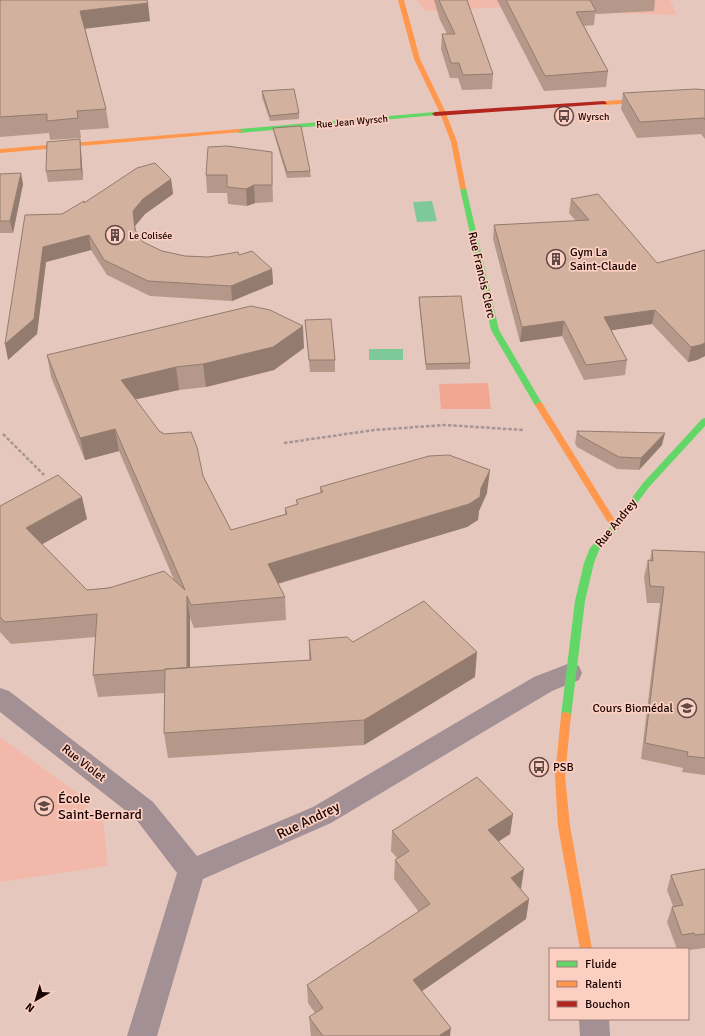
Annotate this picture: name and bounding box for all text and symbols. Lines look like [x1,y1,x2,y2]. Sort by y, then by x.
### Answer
bus stop icon: Wyrsch [553,105,575,127]
place label: Wyrsch [578,111,609,123]
street label: Rue Jean Wyrsch [316,113,388,131]
building icon: Le Colisée [104,224,126,246]
place label: Le Colisée [129,230,172,242]
street label: Rue Francis Clerc [464,230,499,320]
place label: Gym La Saint-Claude [570,245,637,274]
building icon: Gym La Saint-Claude [545,248,567,270]
street label: Rue Andrey [592,496,641,551]
school or university icon: Cours Biomédal [676,697,698,719]
place label: Cours Biomédal [592,701,673,716]
street label: Rue Violet [59,741,109,785]
bus stop icon: PSB [528,756,550,778]
place label: PSB [553,760,574,775]
place label: École Saint-Bernard [58,790,142,823]
school or university icon: École Saint-Bernard [33,795,55,817]
street label: Rue Andrey [274,798,343,843]
legend [549,948,689,1020]
text: Fluide [585,957,617,972]
text: Ralenti [585,977,622,992]
north arrow [16,980,56,1020]
text: Bouchon [585,997,630,1012]
text: N [23,1000,37,1015]

